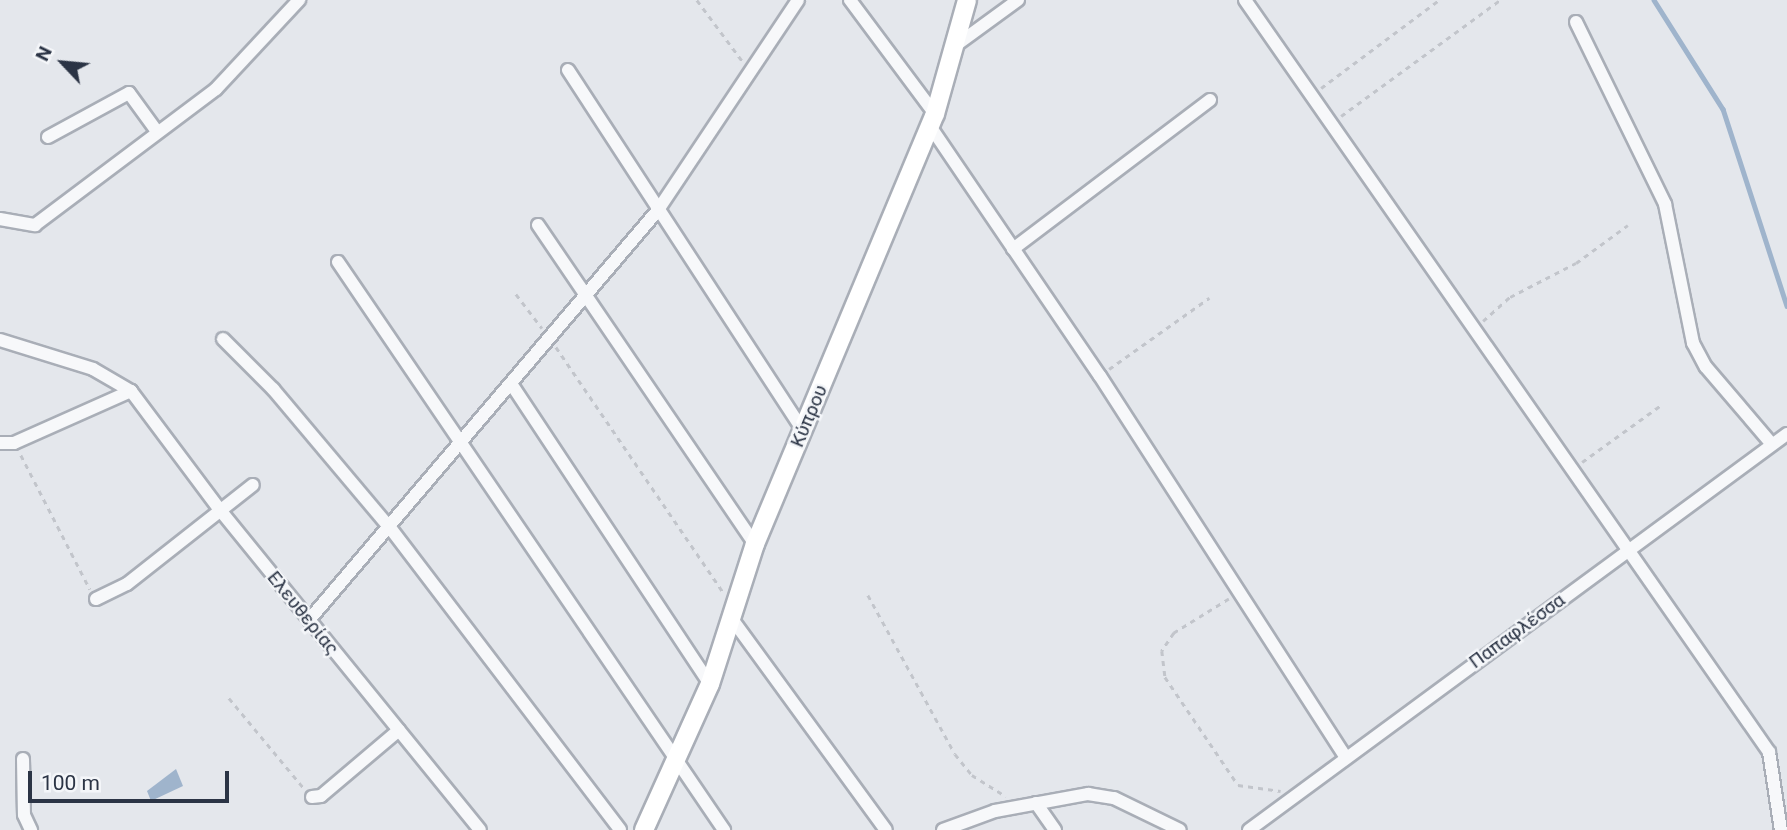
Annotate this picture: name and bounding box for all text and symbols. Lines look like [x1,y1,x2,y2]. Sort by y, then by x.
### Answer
north arrow [28,28,98,98]
text: N [30,43,57,65]
street label: Κύπρου [786,381,832,451]
street label: Ελευθερίας [262,567,344,659]
street label: Παπαφλέσσα [1465,589,1569,673]
scale bar [32,756,233,800]
text: 100 m [41,771,100,795]

